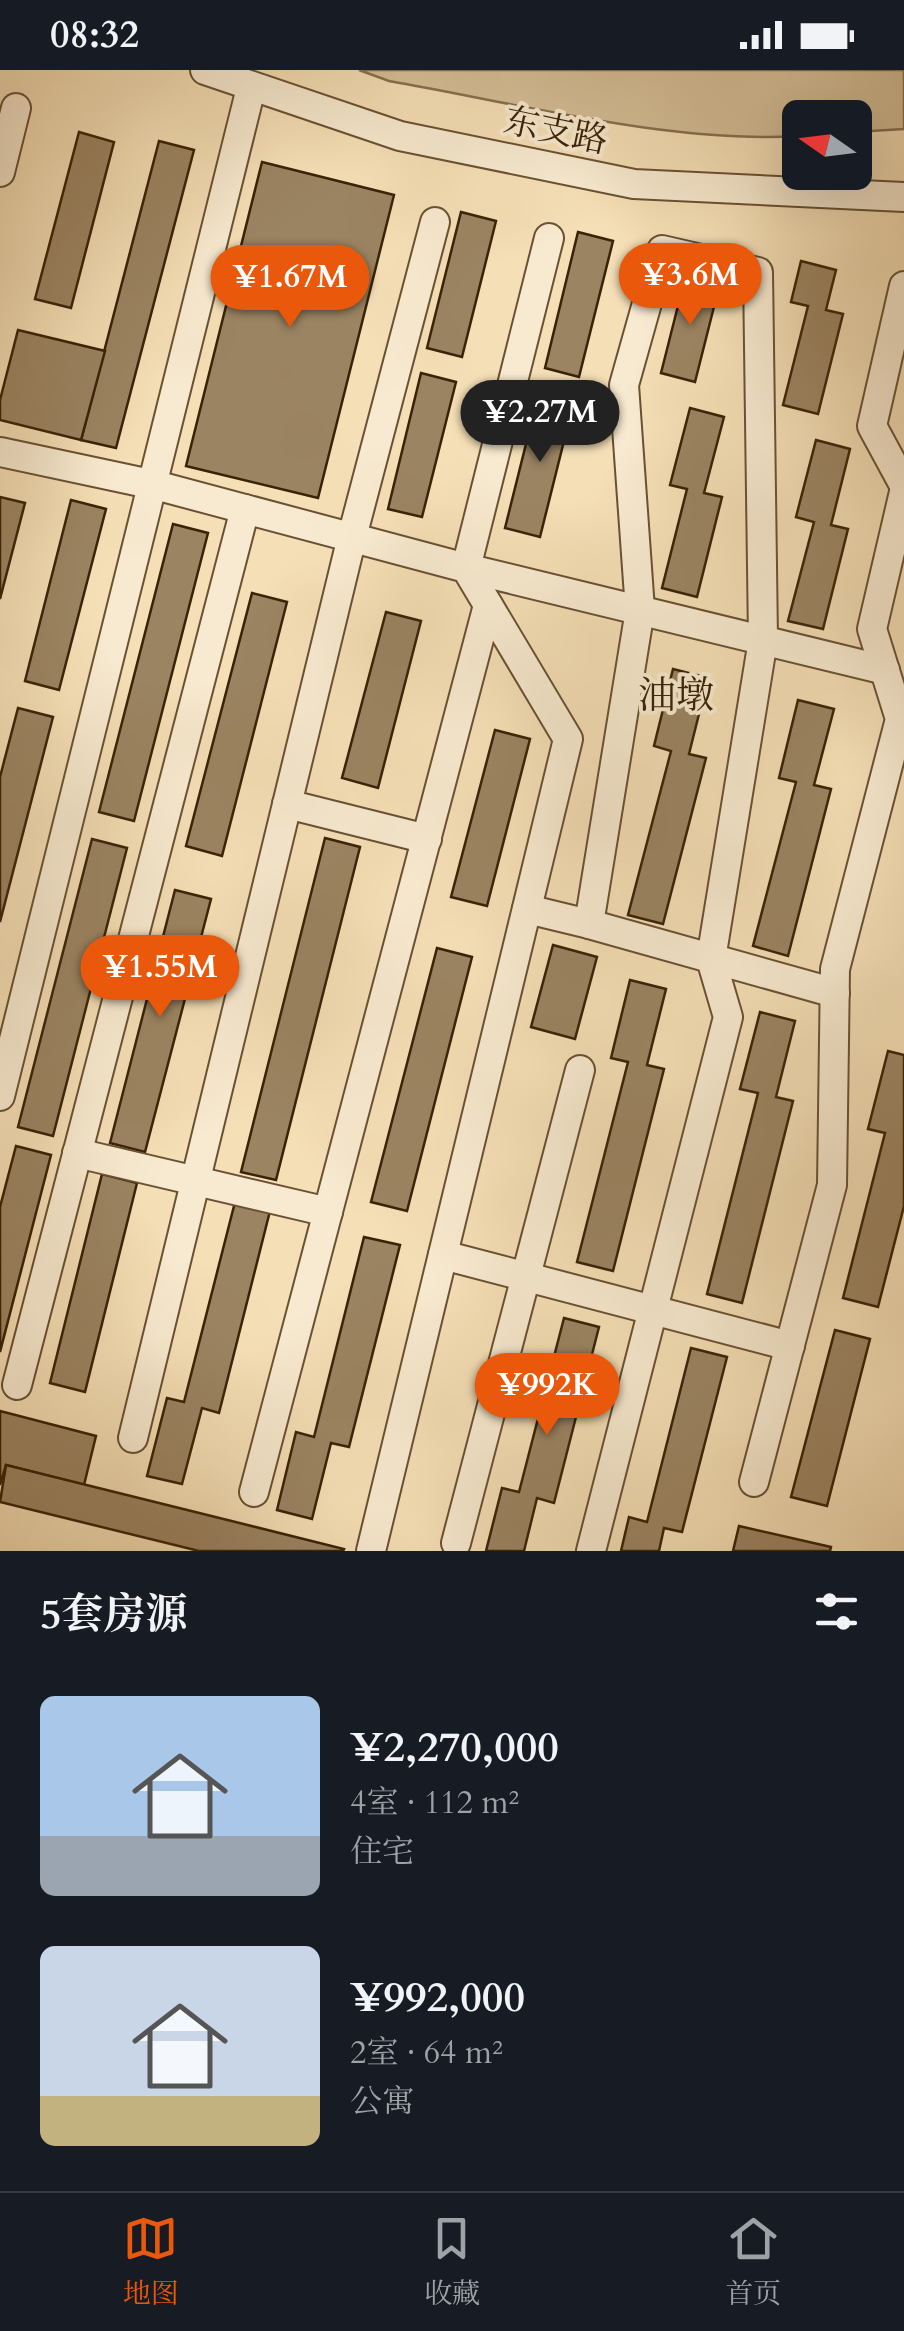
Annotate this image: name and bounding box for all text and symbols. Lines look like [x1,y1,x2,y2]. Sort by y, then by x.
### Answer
text: 08:32 [50,9,139,61]
street label: 东支路 [499,97,612,165]
north arrow [782,100,872,190]
map controls [782,100,872,190]
pin: ¥3.6M [620,243,760,328]
pin: ¥1.67M [209,245,371,330]
text: ¥3.6M [641,253,739,297]
text: ¥1.67M [232,255,348,299]
pin: ¥2.27M [459,380,621,465]
text: ¥2.27M [482,390,598,434]
district label: 油墩 [638,670,714,722]
pin: ¥1.55M [79,935,241,1020]
text: ¥1.55M [102,945,218,989]
pin: ¥992K [477,1353,617,1438]
text: ¥992K [497,1363,597,1407]
icon: filters [809,1584,864,1639]
text: 5套房源 [40,1586,188,1643]
text: ¥2,270,000 [350,1719,559,1776]
icon: home [120,1736,240,1856]
text: 4室 · 112 m² [350,1781,519,1825]
text: 住宅 [350,1830,414,1874]
text: ¥992,000 [350,1969,525,2026]
icon: home [120,1986,240,2106]
text: 2室 · 64 m² [350,2031,503,2075]
text: 公寓 [350,2080,414,2124]
tab: 地图 [123,2211,179,2313]
tab: 收藏 [424,2211,480,2313]
tab: 首页 [725,2211,781,2313]

